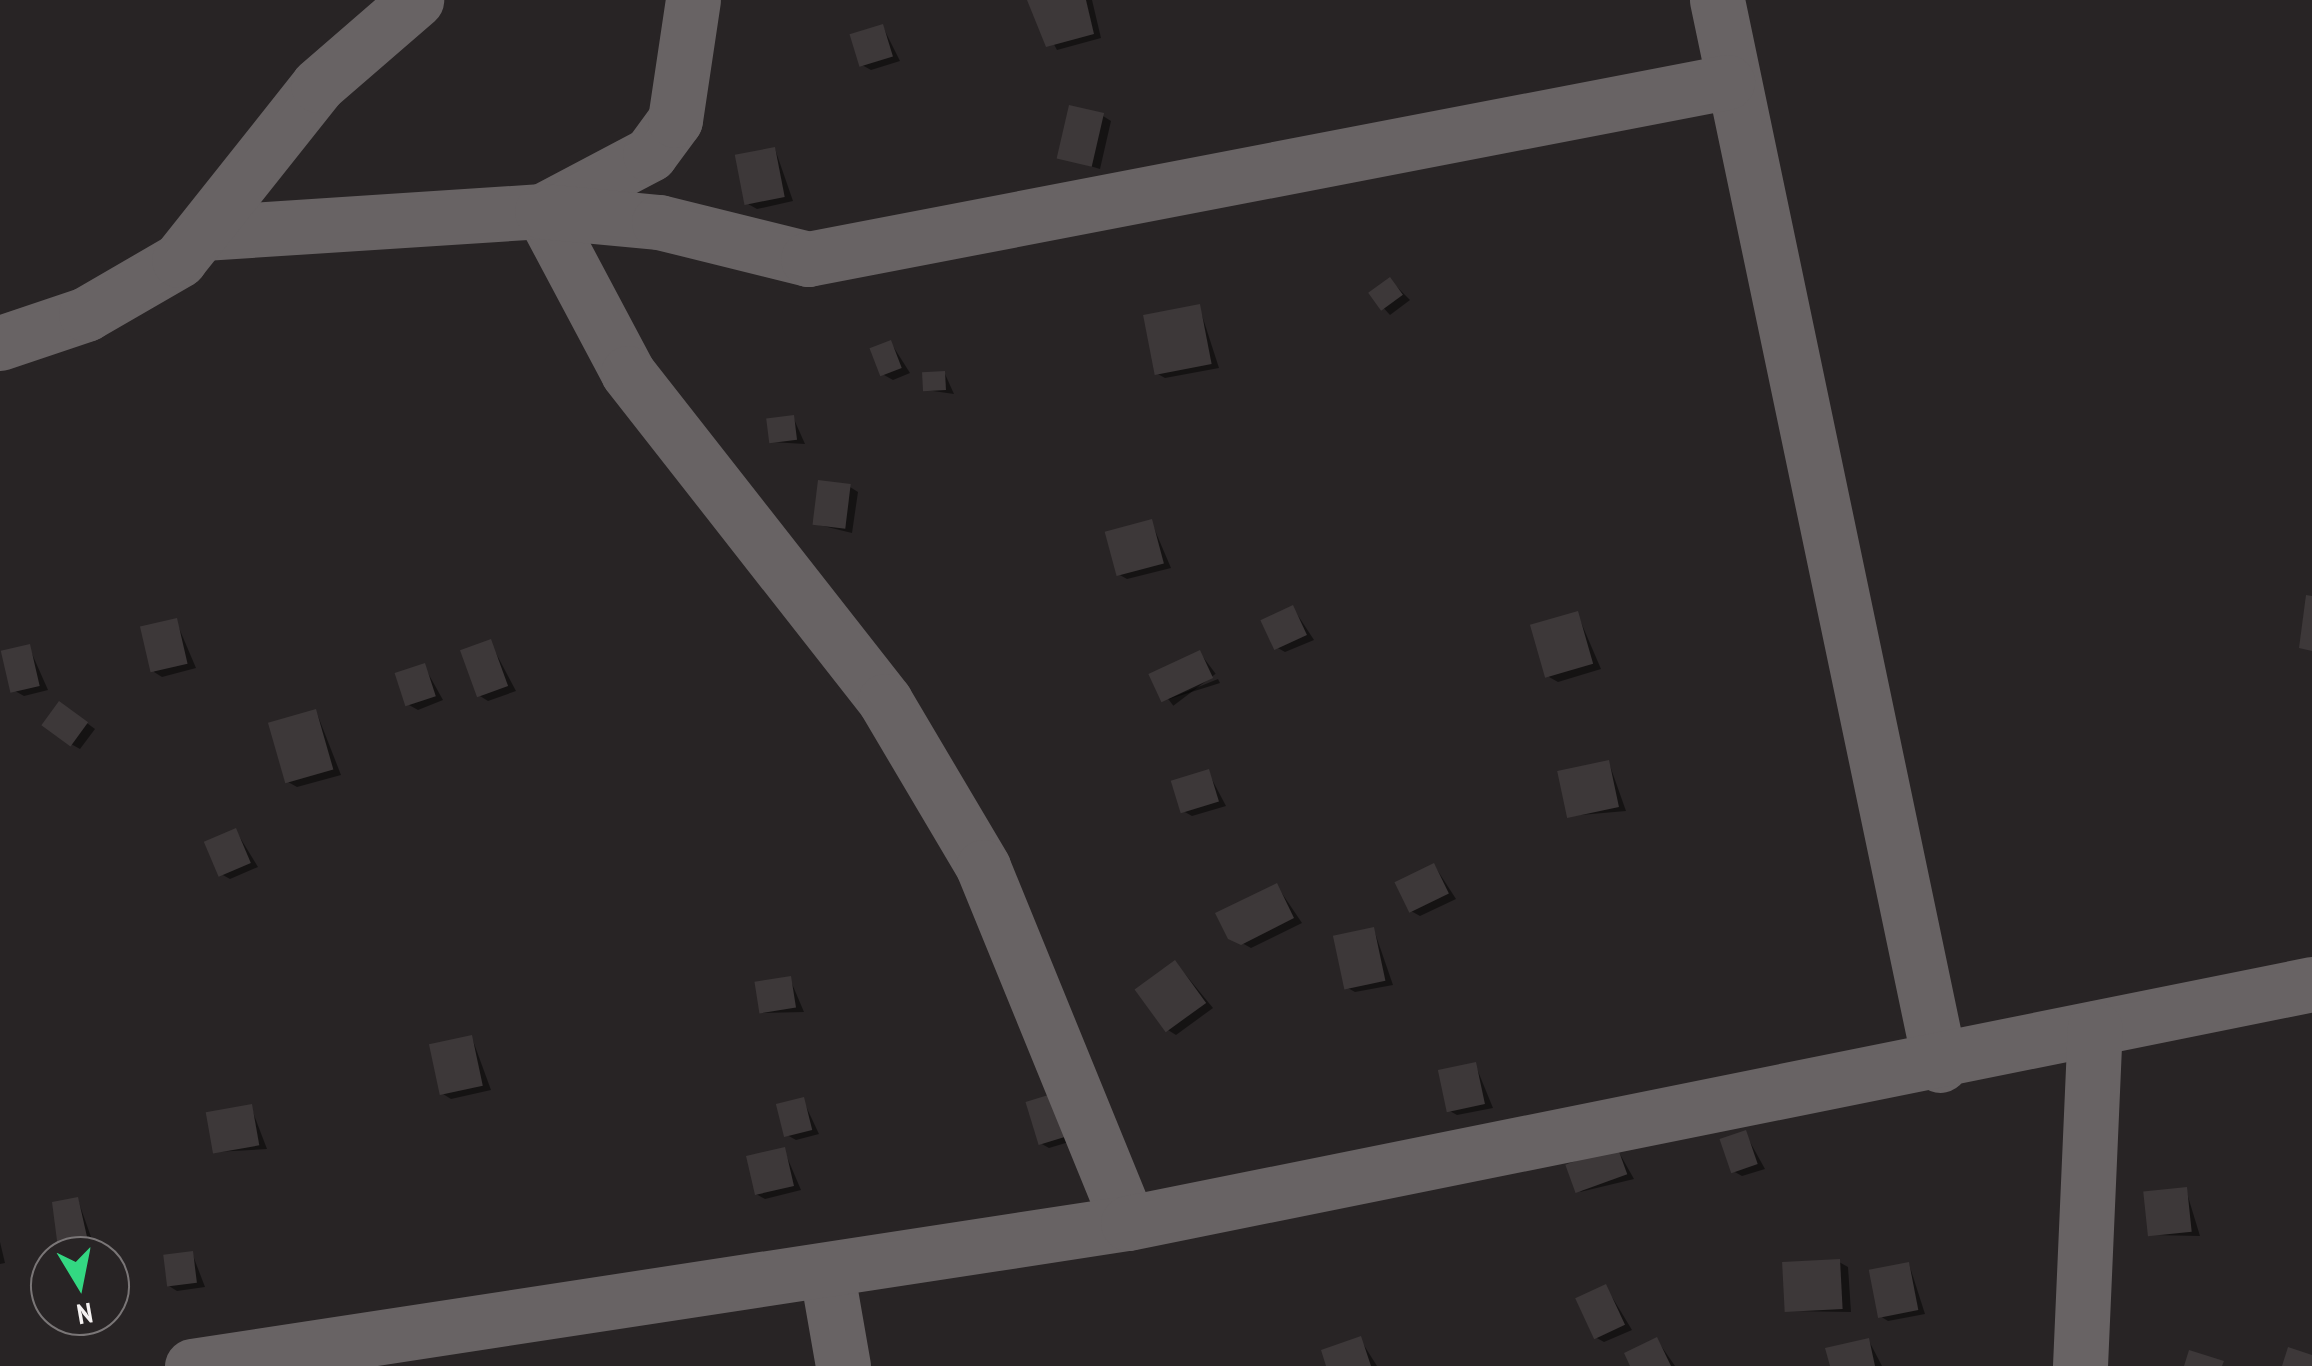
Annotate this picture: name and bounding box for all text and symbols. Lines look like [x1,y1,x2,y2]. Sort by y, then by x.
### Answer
north arrow [30,1236,130,1336]
text: N [74,1295,96,1334]

